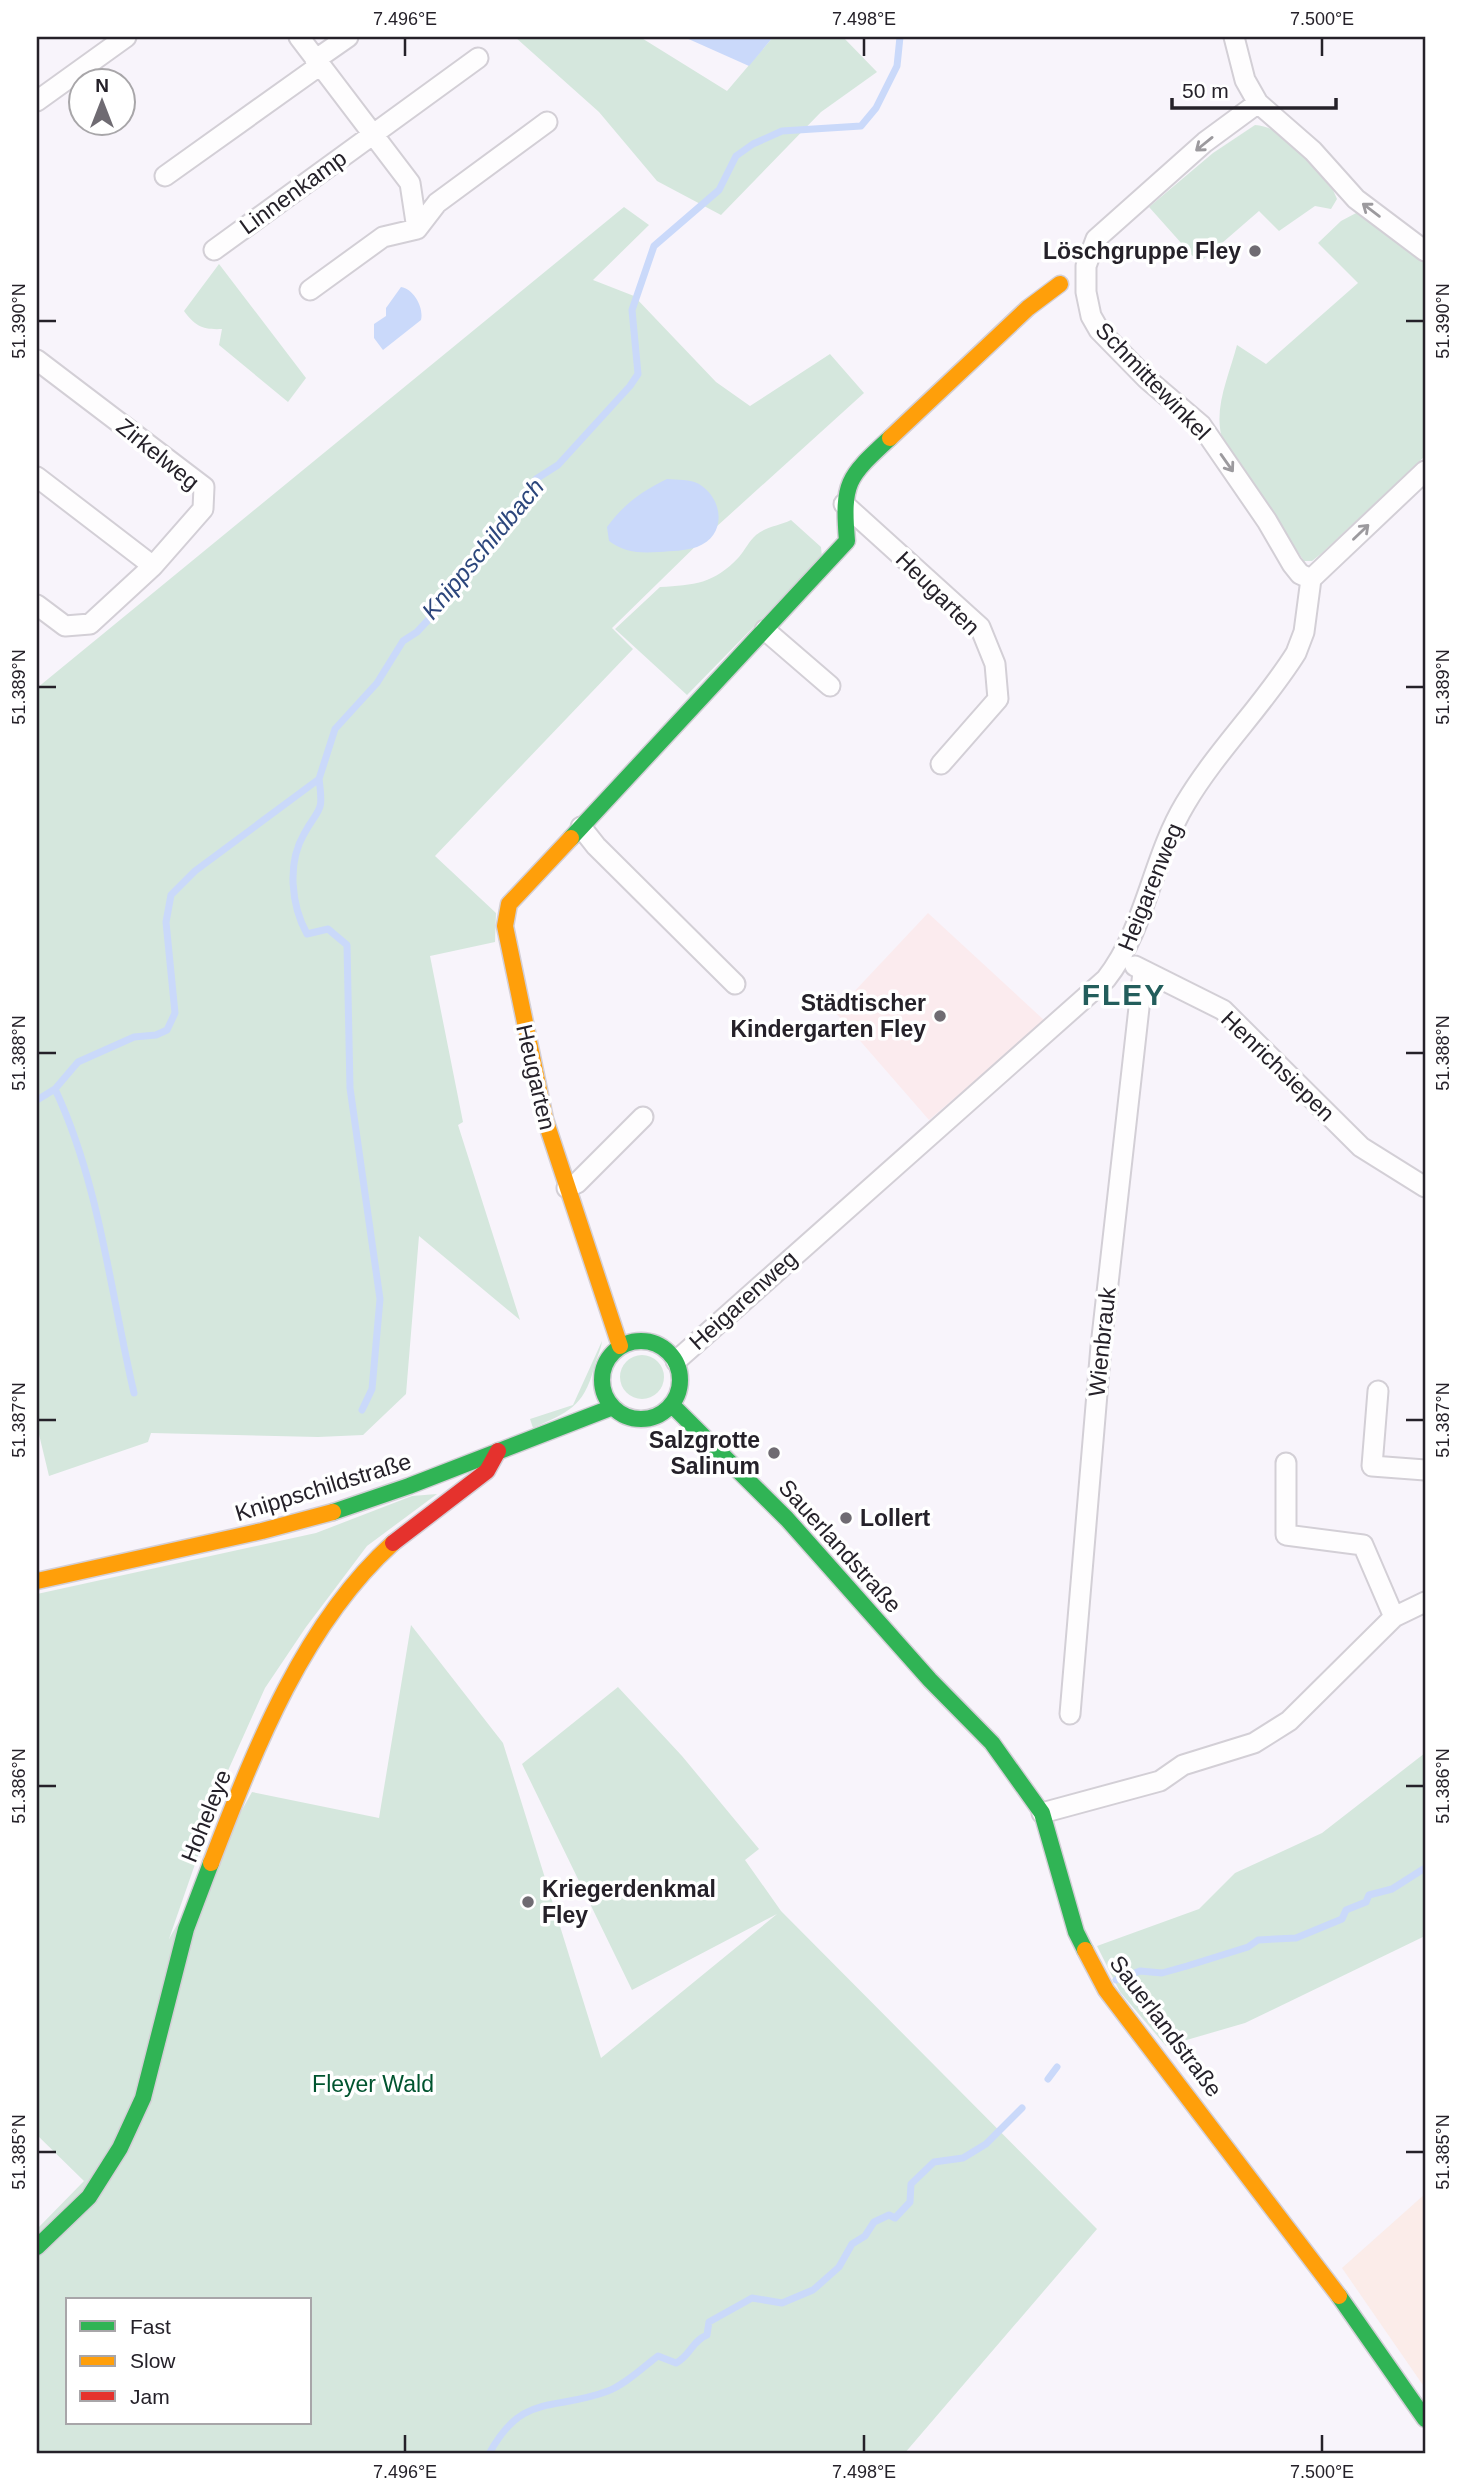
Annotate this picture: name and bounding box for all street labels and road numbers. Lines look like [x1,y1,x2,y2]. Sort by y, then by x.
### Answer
street label: Linnenkamp [235,145,351,239]
street label: Schmittewinkel [1090,317,1216,445]
street label: Zirkelweg [112,413,204,495]
street label: Heugarten [891,546,985,640]
street label: Heigarenweg [1113,819,1187,955]
street label: Henrichsiepen [1216,1006,1340,1126]
street label: Heugarten [511,1022,561,1132]
street label: Heigarenweg [684,1245,802,1355]
street label: Wienbrauk [1083,1285,1121,1398]
street label: Knippschildstraße [232,1448,414,1526]
street label: Sauerlandstraße [773,1474,907,1618]
street label: Hoheleye [176,1766,236,1866]
street label: Sauerlandstraße [1104,1950,1228,2102]

